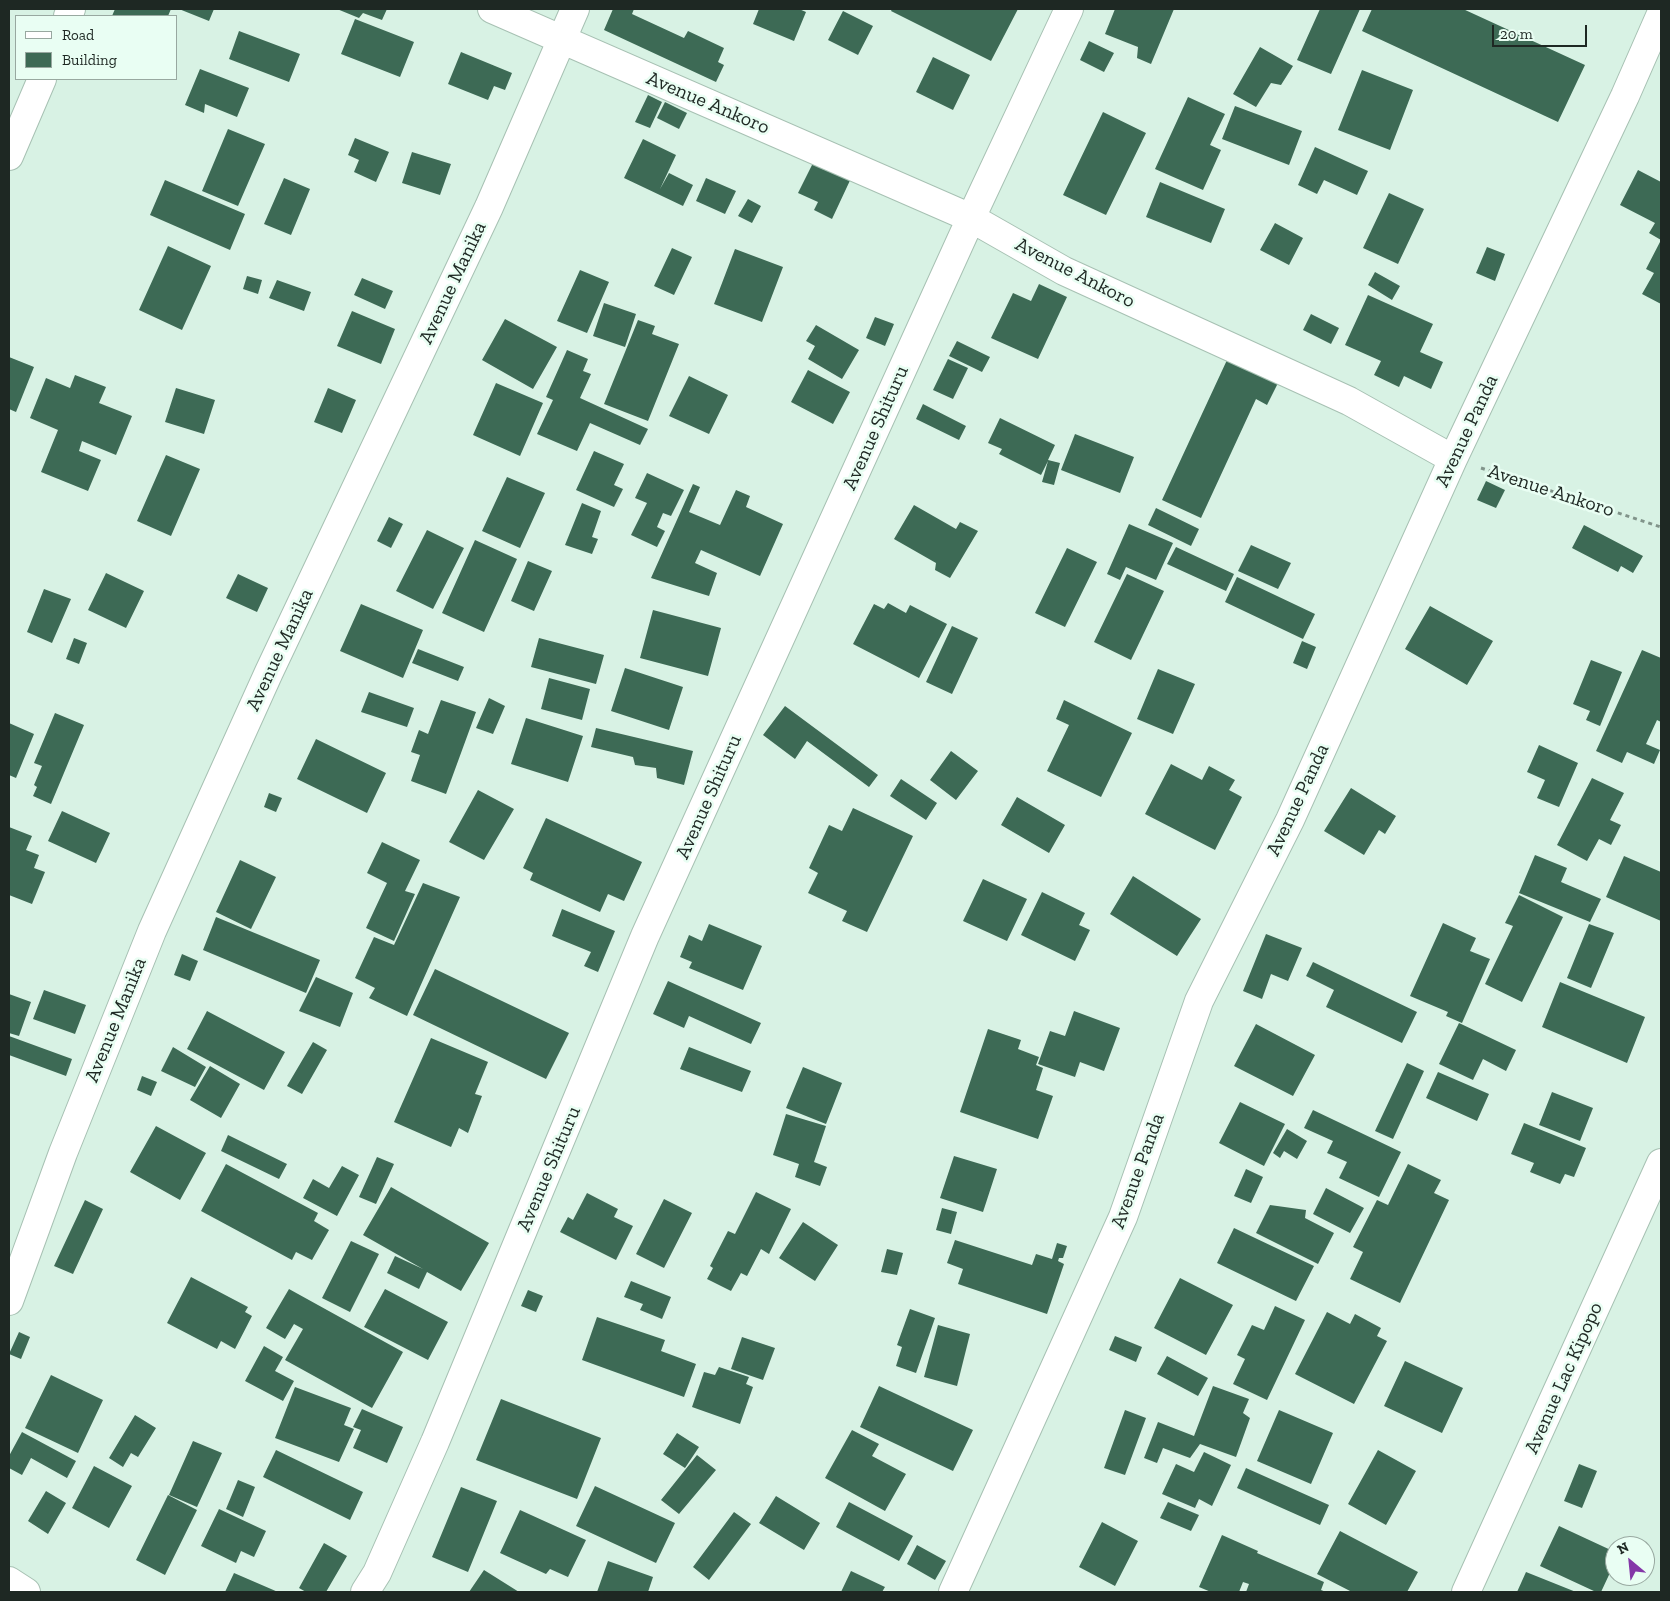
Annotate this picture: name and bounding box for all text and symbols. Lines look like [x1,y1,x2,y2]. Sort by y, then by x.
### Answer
legend [15,15,178,80]
scale bar [1495,15,1590,47]
text: 20 m [1500,25,1533,43]
text: Road [62,26,94,44]
text: Building [62,51,117,69]
street label: Avenue Ankoro [643,66,773,140]
street label: Avenue Manika [414,218,492,348]
street label: Avenue Ankoro [1011,233,1139,313]
street label: Avenue Shituru [838,362,914,494]
street label: Avenue Panda [1431,371,1503,491]
street label: Avenue Ankoro [1485,459,1617,523]
street label: Avenue Manika [241,585,319,715]
street label: Avenue Shituru [671,731,747,863]
street label: Avenue Panda [1262,740,1334,860]
street label: Avenue Manika [80,954,152,1086]
street label: Avenue Shituru [512,1103,586,1235]
street label: Avenue Panda [1106,1110,1170,1232]
street label: Avenue Lac Kipopo [1520,1299,1608,1457]
north arrow [1605,1536,1655,1586]
text: N [1614,1538,1632,1558]

